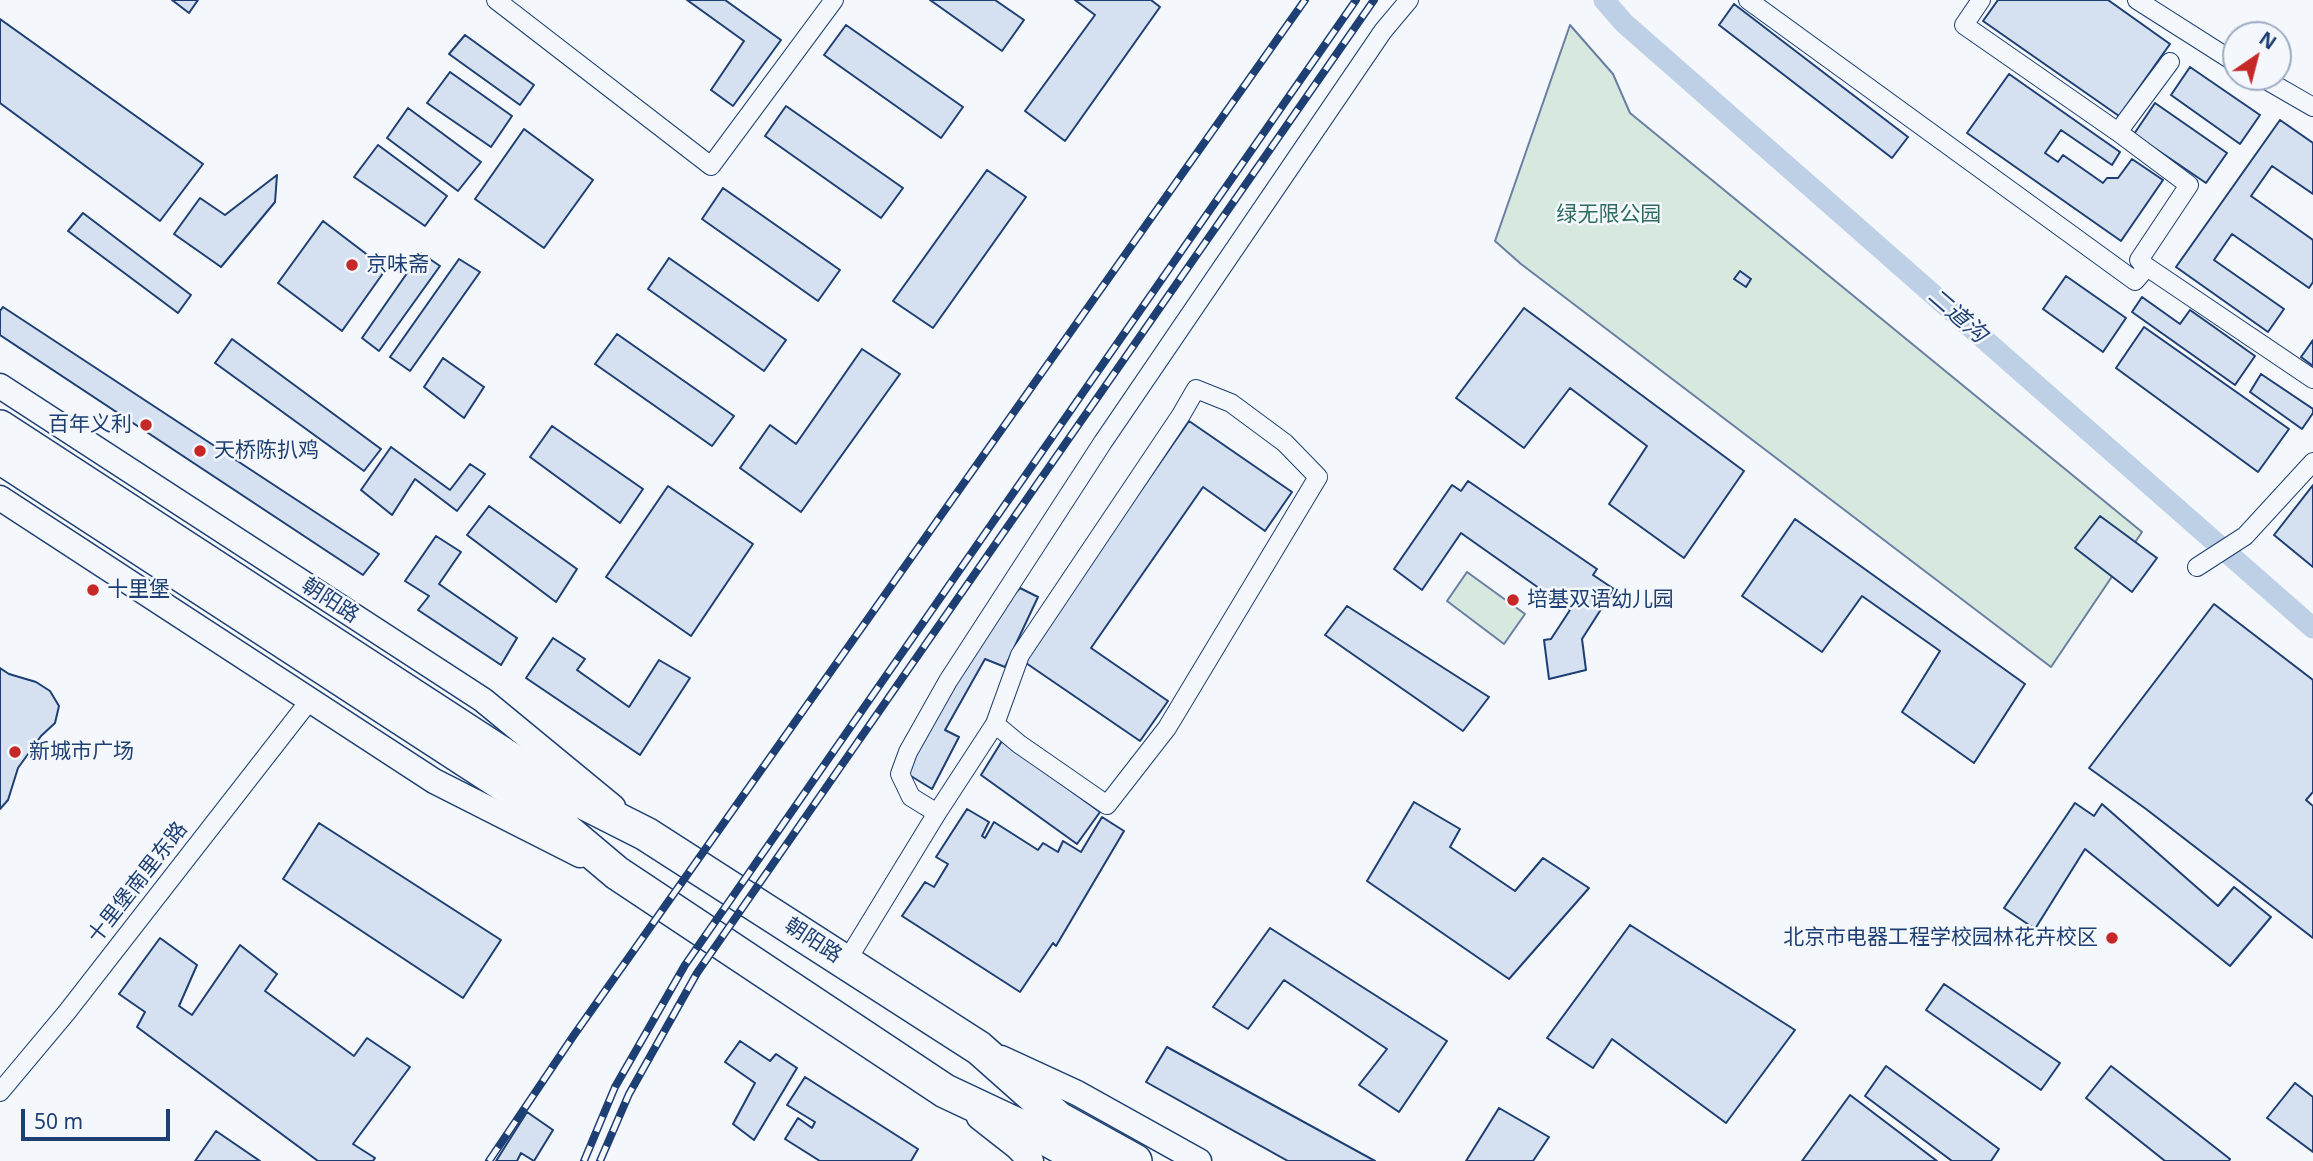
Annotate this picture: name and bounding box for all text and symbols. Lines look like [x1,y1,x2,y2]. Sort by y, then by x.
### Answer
north arrow [2222,21,2292,91]
text: N [2254,25,2282,56]
park label: 绿无限公园 [1557,202,1661,228]
place label: 京味斋 [366,252,429,278]
marker: 京味斋 [344,257,360,273]
water label: 二道沟 [1922,283,1992,349]
place label: 百年义利 [48,412,132,438]
marker: 百年义利 [138,417,154,433]
place label: 天桥陈扒鸡 [214,438,319,464]
marker: 天桥陈扒鸡 [192,443,208,459]
street label: 朝阳路 [297,573,363,629]
place label: 十里堡 [107,577,170,603]
marker: 十里堡 [85,582,101,598]
place label: 培基双语幼儿园 [1527,587,1674,613]
marker: 培基双语幼儿园 [1505,592,1521,608]
place label: 新城市广场 [29,739,134,765]
marker: 新城市广场 [7,744,23,760]
street label: 十里堡南里东路 [83,817,193,949]
street label: 朝阳路 [780,913,846,969]
place label: 北京市电器工程学校园林花卉校区 [1783,925,2098,951]
marker: 北京市电器工程学校园林花卉校区 [2104,930,2120,946]
scale bar [24,1094,173,1138]
text: 50 m [34,1107,83,1135]

